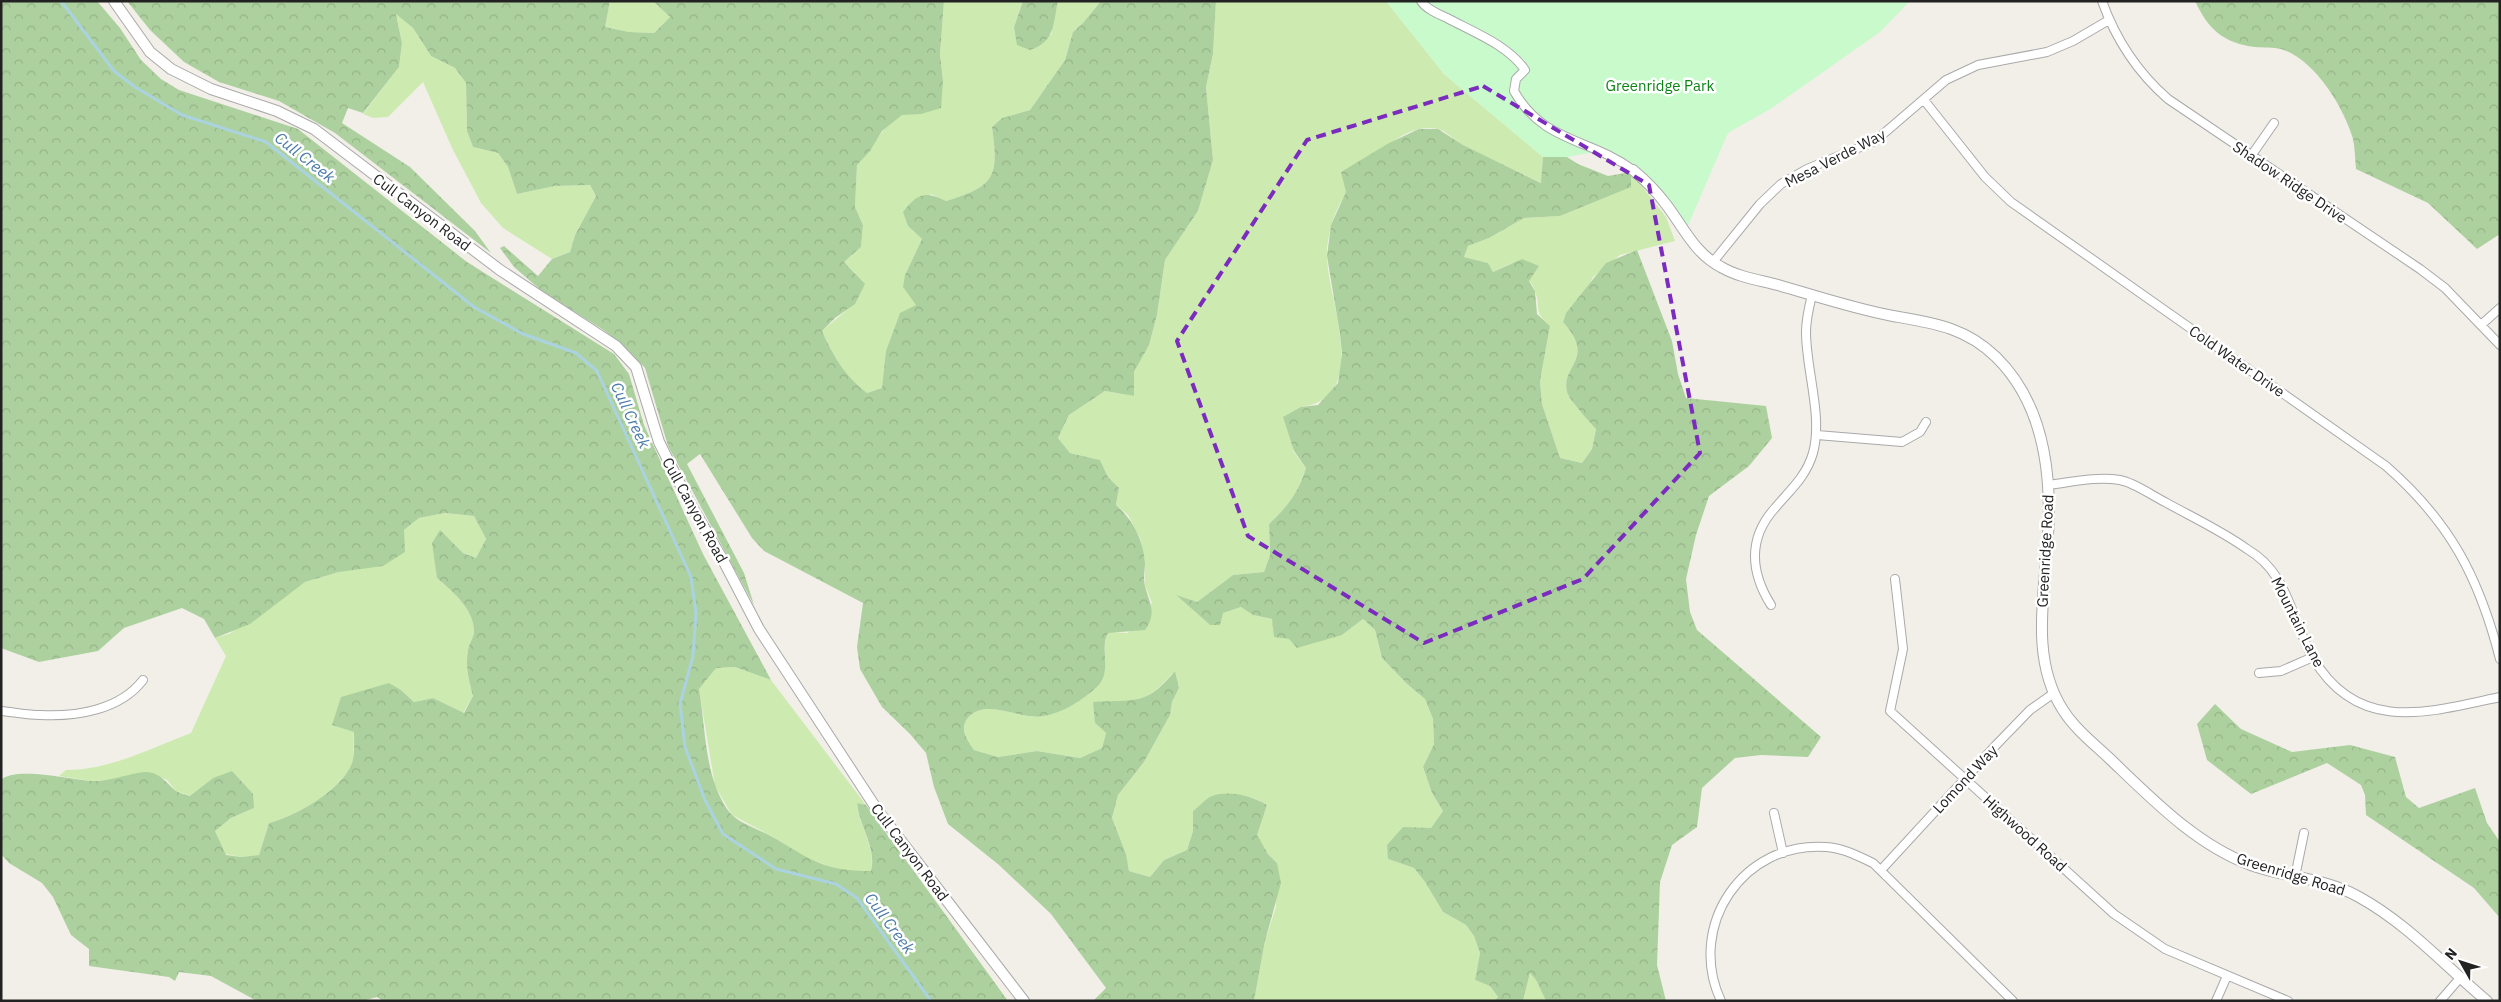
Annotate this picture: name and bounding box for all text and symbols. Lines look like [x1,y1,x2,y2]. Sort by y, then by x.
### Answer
park label: Greenridge Park [1606,76,1714,95]
street label: Mesa Verde Way [1781,124,1889,192]
water label: Cull Creek [271,127,340,187]
street label: Shadow Ridge Drive [2229,137,2351,227]
street label: Cull Canyon Road [369,169,475,255]
street label: Cold Water Drive [2185,321,2289,401]
water label: Cull Creek [607,379,655,452]
street label: Cull Canyon Road [658,454,732,566]
street label: Greenridge Road [2033,494,2057,608]
street label: Mountain Lane [2267,574,2329,670]
street label: Lomond Way [1929,740,2002,817]
street label: Highwood Road [1979,791,2071,875]
street label: Cull Canyon Road [867,799,953,905]
street label: Greenridge Road [2234,848,2348,900]
water label: Cull Creek [861,889,920,958]
north arrow [2436,937,2486,987]
text: N [2441,944,2461,963]

